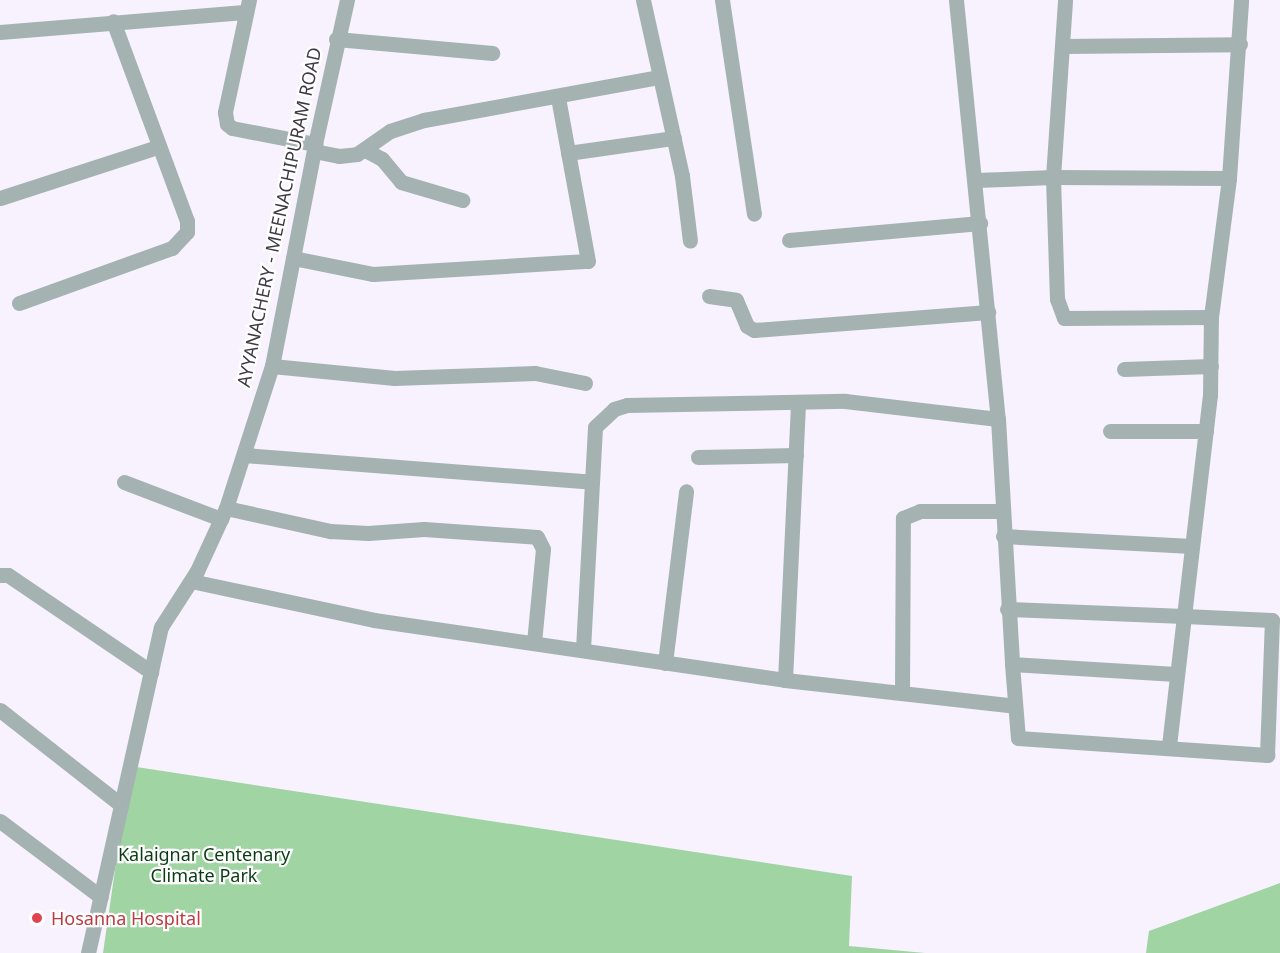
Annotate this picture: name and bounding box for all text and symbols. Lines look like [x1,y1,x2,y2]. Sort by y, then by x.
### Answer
street label: AYYANACHERY - MEENACHIPURAM ROAD [232,45,326,389]
park label: Kalaignar Centenary Climate Park [118,844,290,886]
place label: Hosanna Hospital [51,907,201,929]
marker: Hosanna Hospital [28,909,46,927]

